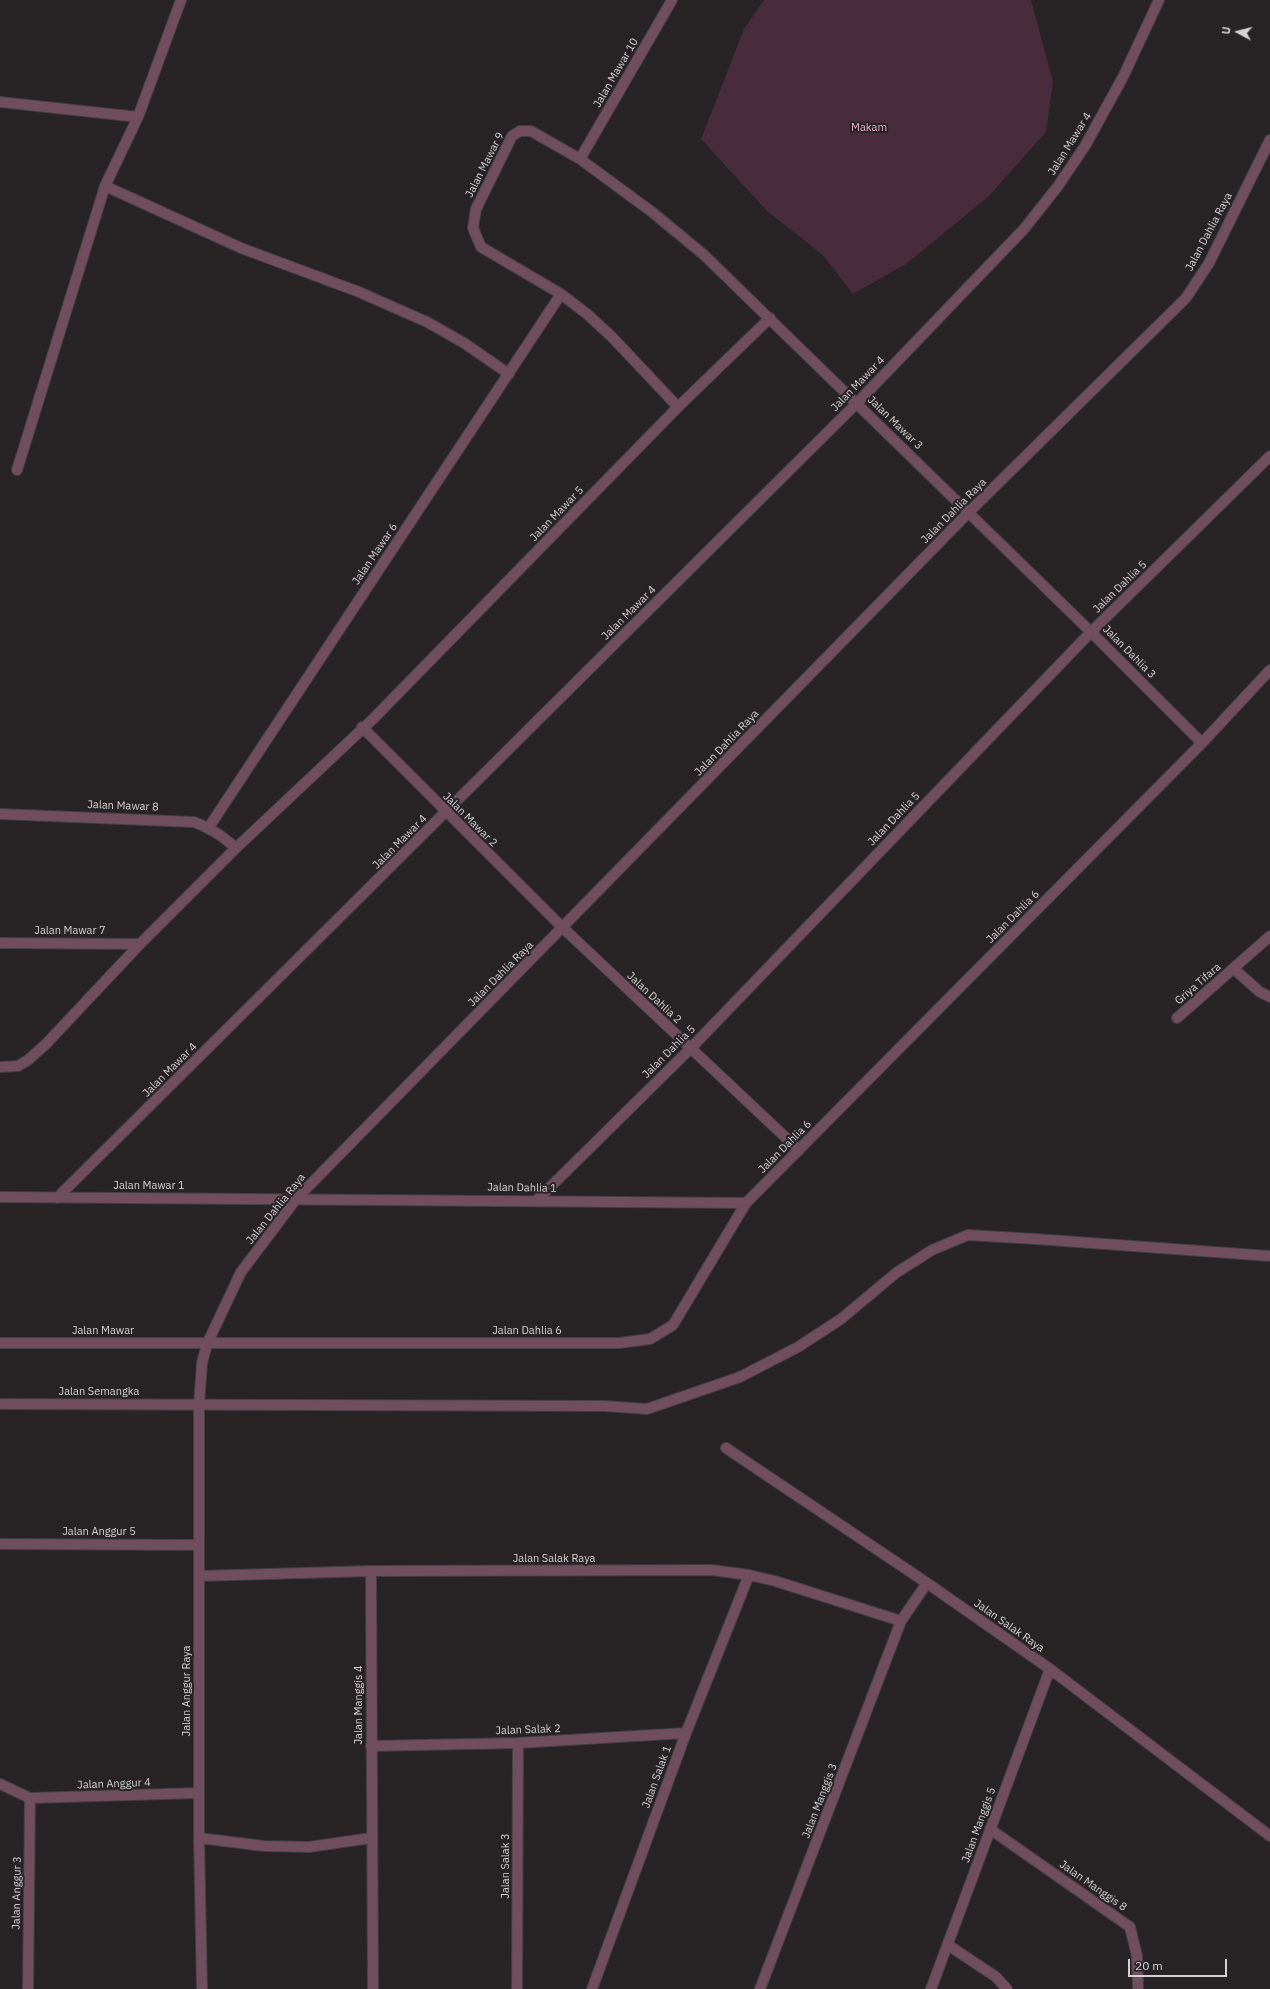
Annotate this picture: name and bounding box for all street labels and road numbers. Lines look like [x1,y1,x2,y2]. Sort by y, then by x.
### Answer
street label: Jalan Mawar 10 [591,36,641,110]
street label: Jalan Mawar 4 [1045,110,1095,178]
street label: Jalan Mawar 9 [463,130,507,200]
street label: Jalan Dahlia Raya [1183,191,1235,273]
street label: Jalan Mawar 4 [828,354,888,414]
street label: Jalan Mawar 3 [865,393,925,453]
street label: Jalan Dahlia Raya [919,476,989,546]
street label: Jalan Mawar 5 [527,484,587,544]
street label: Jalan Mawar 6 [350,521,400,587]
street label: Jalan Dahlia 5 [1090,558,1150,616]
street label: Jalan Mawar 4 [599,583,659,643]
street label: Jalan Dahlia 3 [1100,623,1158,681]
street label: Jalan Dahlia Raya [692,707,762,779]
street label: Jalan Dahlia 5 [865,789,923,849]
street label: Jalan Mawar 2 [440,790,500,850]
street label: Jalan Mawar 8 [87,798,159,814]
street label: Jalan Mawar 4 [370,812,430,872]
street label: Jalan Dahlia 6 [984,888,1042,946]
street label: Jalan Mawar 7 [34,924,106,938]
street label: Jalan Dahlia Raya [466,939,536,1009]
street label: Griya Tifara [1172,960,1224,1008]
street label: Jalan Dahlia 2 [624,969,684,1027]
street label: Jalan Dahlia 5 [640,1023,698,1081]
street label: Jalan Mawar 4 [140,1040,200,1100]
street label: Jalan Dahlia 6 [756,1118,814,1176]
street label: Jalan Dahlia Raya [244,1171,308,1247]
street label: Jalan Mawar 1 [113,1179,185,1193]
street label: Jalan Dahlia 1 [487,1181,557,1195]
street label: Jalan Mawar [72,1324,134,1338]
street label: Jalan Dahlia 6 [492,1324,562,1338]
street label: Jalan Semangka [59,1385,139,1399]
street label: Jalan Anggur 5 [62,1525,136,1539]
street label: Jalan Salak Raya [513,1552,595,1566]
street label: Jalan Salak Raya [971,1597,1047,1655]
street label: Jalan Anggur Raya [180,1646,194,1736]
street label: Jalan Manggis 4 [352,1665,366,1745]
street label: Jalan Salak 2 [495,1722,561,1738]
street label: Jalan Salak 1 [640,1744,674,1810]
street label: Jalan Manggis 3 [800,1762,840,1840]
street label: Jalan Anggur 4 [77,1776,151,1792]
street label: Jalan Manggis 5 [959,1786,999,1864]
street label: Jalan Salak 3 [499,1833,513,1899]
street label: Jalan Anggur 3 [10,1856,24,1930]
street label: Jalan Manggis 8 [1057,1858,1129,1914]

